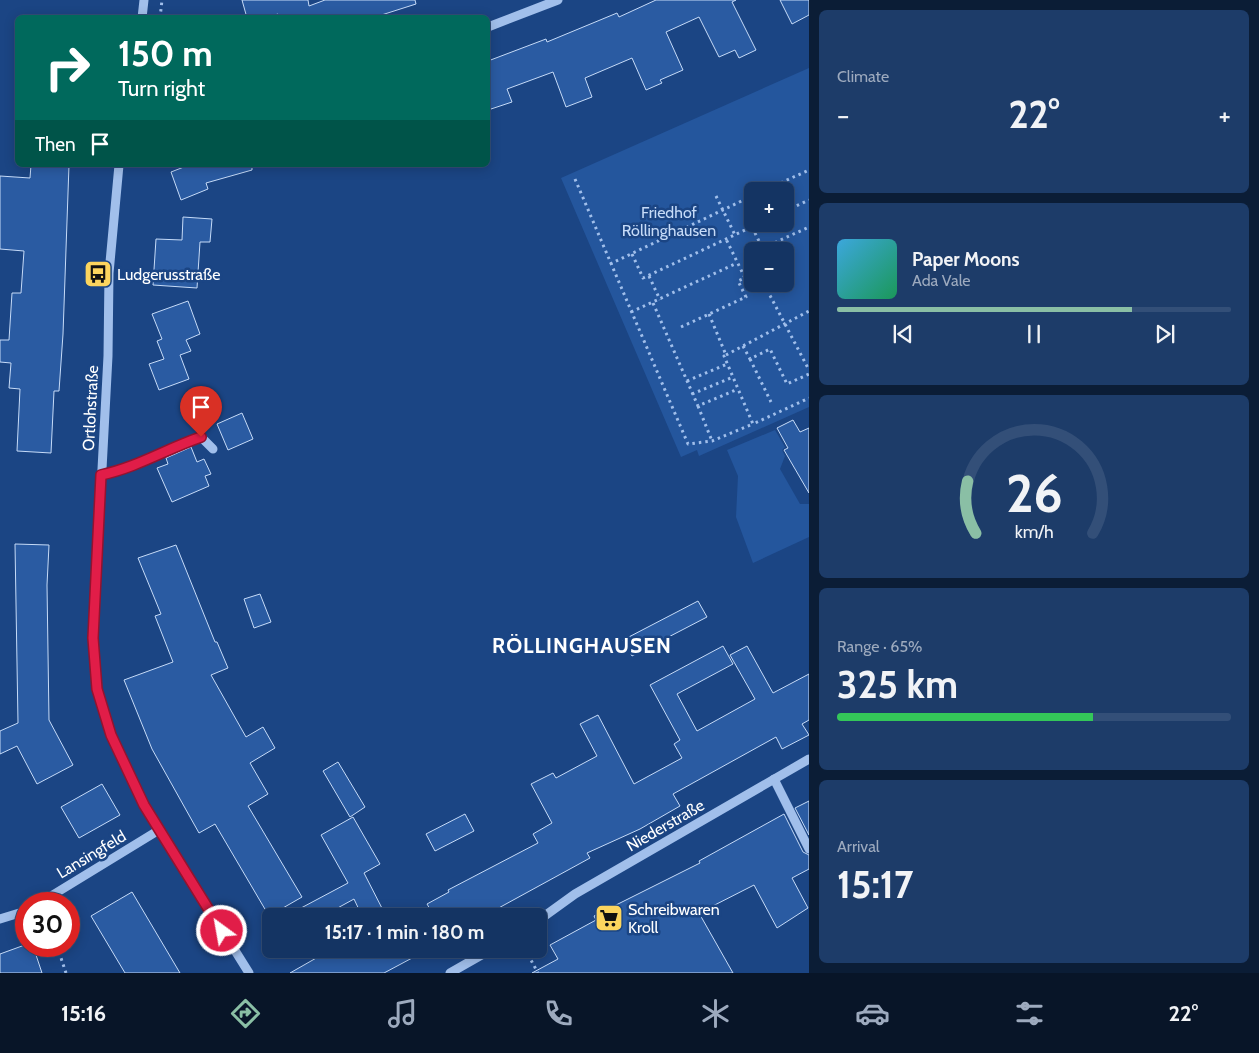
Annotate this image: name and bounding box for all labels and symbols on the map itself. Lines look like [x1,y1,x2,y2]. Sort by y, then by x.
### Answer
park label: Friedhof Röllinghausen [622,203,716,240]
bus stop icon: Ludgerusstraße [83,259,113,289]
place label: Ludgerusstraße [117,265,220,284]
street label: Ortlohstraße [79,365,102,451]
pin [180,386,222,437]
district label: RÖLLINGHAUSEN [492,633,672,658]
street label: Niederstraße [623,795,708,855]
street label: Lansingfeld [53,826,129,883]
speed limit sign: 30 [15,892,80,957]
place label: Schreibwaren Kroll [628,900,720,937]
supermarket icon: Schreibwaren Kroll [594,903,624,933]
position arrow [195,904,247,956]

